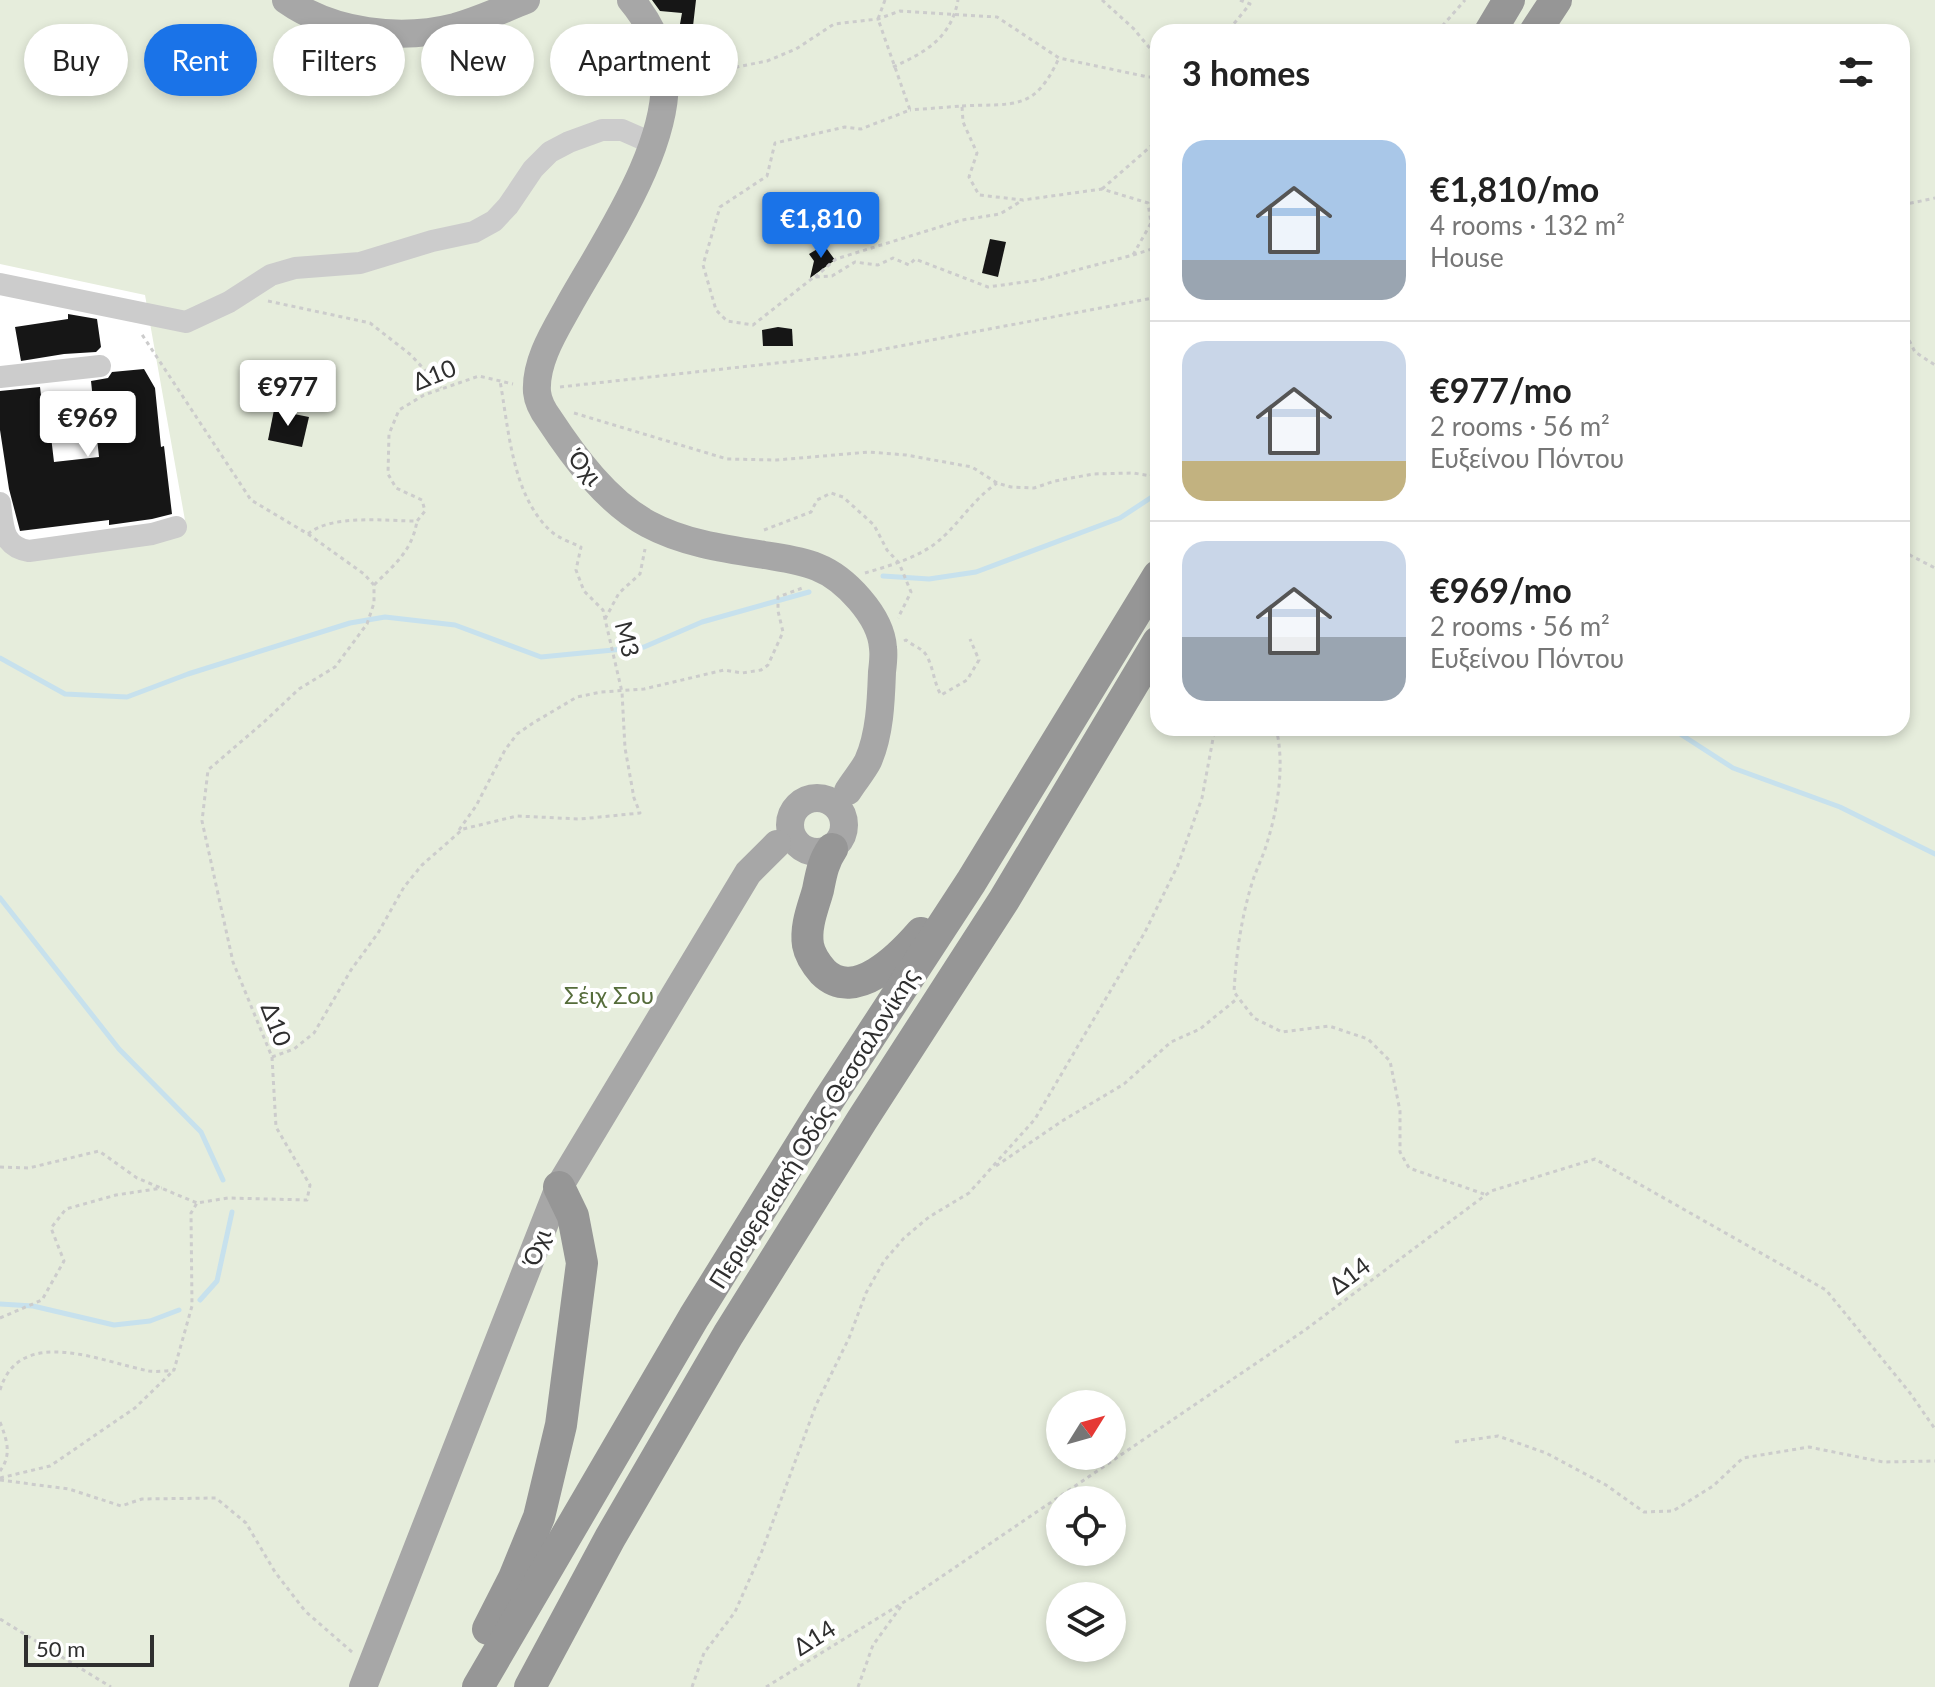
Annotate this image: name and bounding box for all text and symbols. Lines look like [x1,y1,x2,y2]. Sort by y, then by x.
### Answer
chip: Buy [24,24,128,96]
chip: Rent [144,24,257,96]
chip: Filters [273,24,405,96]
chip: New [421,24,534,96]
chip: Apartment [550,24,738,96]
icon: filters [1834,50,1878,94]
text: 3 homes [1182,52,1310,93]
text: €1,810/mo [1430,168,1599,209]
icon: home [1246,172,1342,268]
pin: €1,810 [756,192,886,260]
text: €1,810 [780,202,862,234]
text: 4 rooms · 132 m² [1430,209,1625,241]
text: House [1430,241,1504,273]
street label: Δ10 [408,352,460,396]
pin: €977 [241,360,335,428]
text: €977/mo [1430,369,1572,410]
text: €977 [258,370,318,402]
icon: home [1246,373,1342,469]
pin: €969 [41,391,135,459]
text: €969 [58,401,118,433]
text: 2 rooms · 56 m² [1430,410,1610,442]
street label: Όχι [562,442,609,491]
text: Ευξείνου Πόντου [1430,442,1624,474]
text: €969/mo [1430,569,1572,610]
icon: home [1246,573,1342,669]
text: 2 rooms · 56 m² [1430,610,1610,642]
street label: Μ3 [610,618,646,660]
text: Ευξείνου Πόντου [1430,642,1624,674]
street label: Περιφερειακή Οδός Θεσσαλονίκης [702,963,924,1293]
park label: Σέιχ Σου [564,980,654,1009]
street label: Δ10 [256,998,298,1050]
street label: Όχι [515,1224,556,1271]
street label: Δ14 [1323,1250,1375,1300]
north arrow [1046,1390,1126,1470]
map controls [1046,1390,1126,1662]
button: locate [1046,1486,1126,1566]
button: layers [1046,1582,1126,1662]
street label: Δ14 [788,1613,840,1661]
scale bar [24,1631,154,1667]
text: 50 m [36,1635,85,1662]

